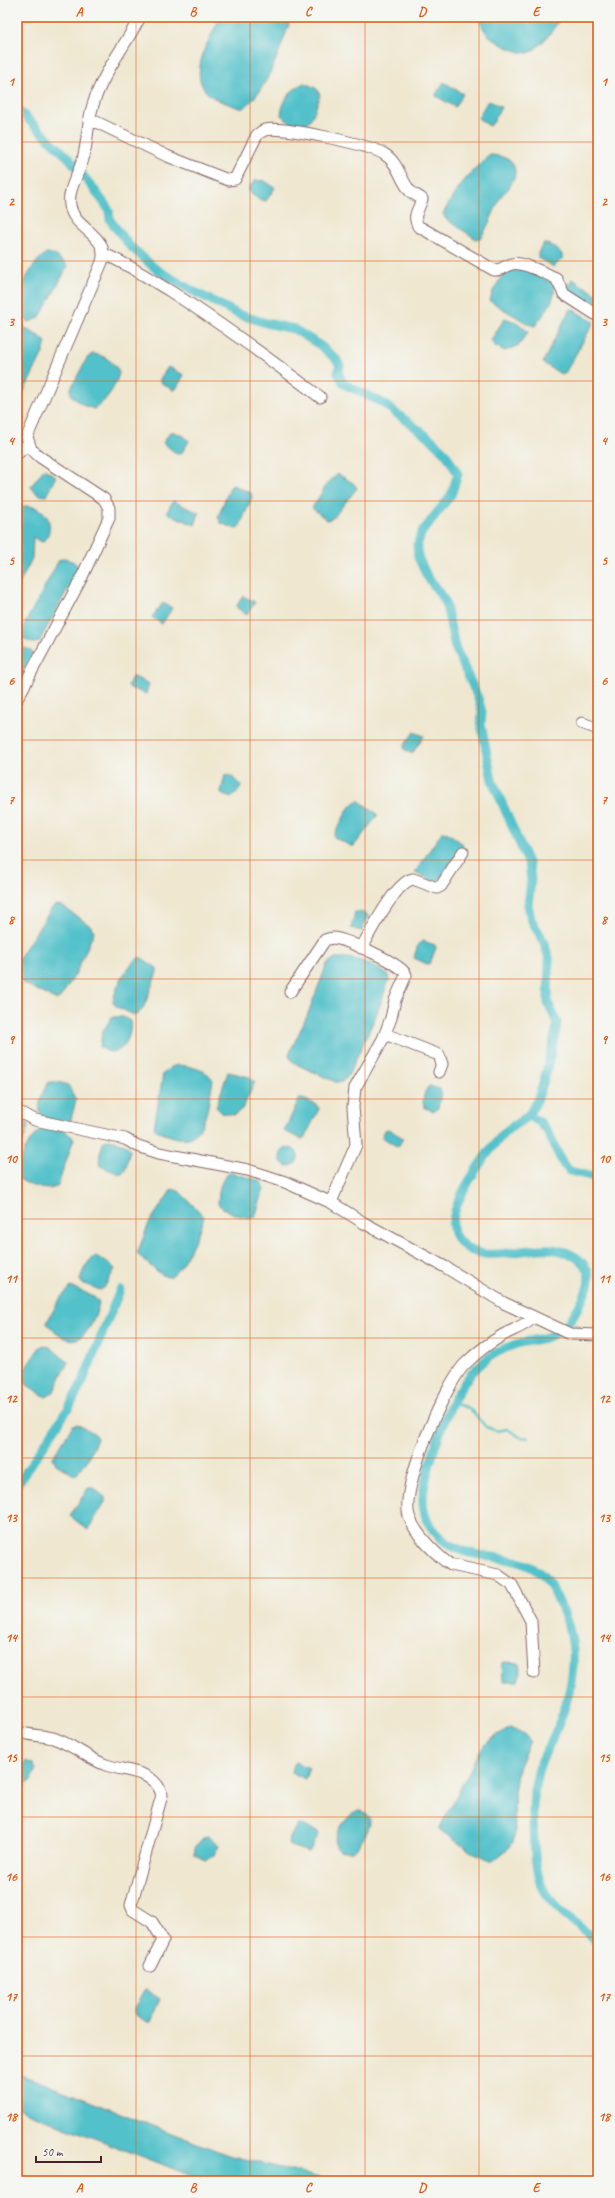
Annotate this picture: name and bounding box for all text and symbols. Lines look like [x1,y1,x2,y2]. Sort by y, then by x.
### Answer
text: A [76,4,84,20]
text: B [190,4,198,20]
text: C [305,4,313,20]
text: D [418,4,427,20]
text: E [533,4,542,20]
text: 1 [8,74,16,90]
text: 1 [601,74,609,90]
text: 2 [8,194,15,210]
text: 2 [601,194,608,210]
text: 3 [8,314,15,330]
text: 3 [601,314,608,330]
text: 4 [8,433,16,449]
text: 4 [601,433,609,449]
text: 5 [8,553,15,569]
text: 5 [601,553,608,569]
text: 6 [8,673,15,689]
text: 6 [601,673,608,689]
text: 7 [8,792,15,808]
text: 7 [601,792,608,808]
text: 8 [8,912,16,928]
text: 8 [601,912,609,928]
text: 9 [8,1032,15,1048]
text: 9 [601,1032,608,1048]
text: 10 [5,1151,18,1167]
text: 10 [598,1151,611,1167]
text: 11 [5,1271,19,1287]
text: 11 [598,1271,612,1287]
text: 12 [5,1391,18,1407]
text: 12 [598,1391,611,1407]
text: 13 [5,1510,18,1526]
text: 13 [598,1510,611,1526]
text: 14 [5,1630,19,1646]
text: 14 [598,1630,612,1646]
text: 15 [5,1750,18,1766]
text: 15 [598,1750,611,1766]
text: 16 [5,1869,18,1885]
text: 16 [598,1869,611,1885]
text: 17 [5,1989,18,2005]
text: 17 [598,1989,611,2005]
text: 18 [5,2109,19,2125]
text: 18 [598,2109,612,2125]
scale bar [36,2138,101,2164]
text: 50 m [42,2144,64,2160]
text: A [76,2180,84,2196]
text: B [190,2180,198,2196]
text: C [305,2180,313,2196]
text: D [418,2180,427,2196]
text: E [533,2180,542,2196]

